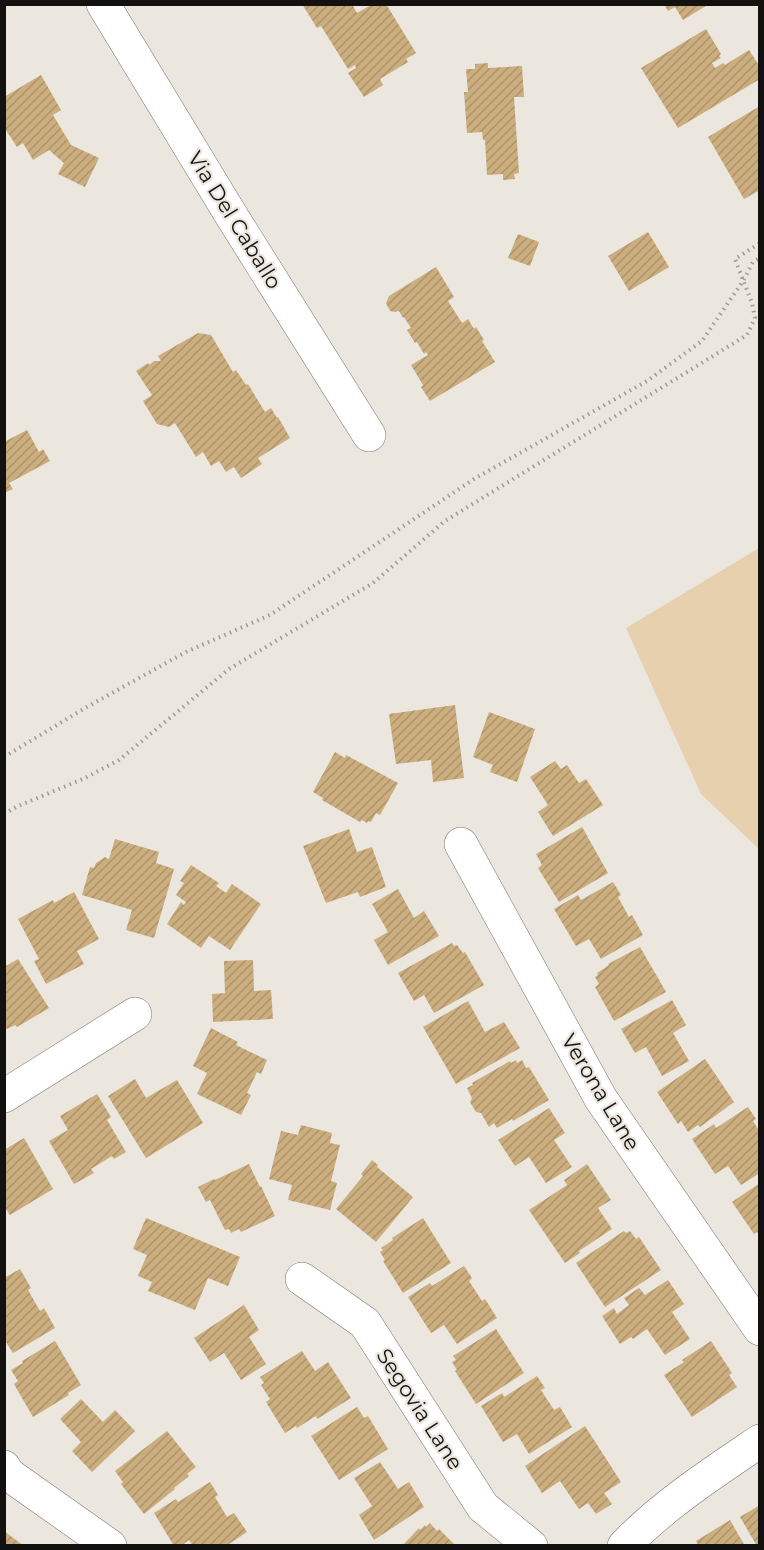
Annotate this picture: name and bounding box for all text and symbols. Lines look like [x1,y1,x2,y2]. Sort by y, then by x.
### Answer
street label: Via Del Caballo [183,147,287,293]
street label: Verona Lane [556,1029,646,1155]
street label: Segovia Lane [372,1344,468,1474]

